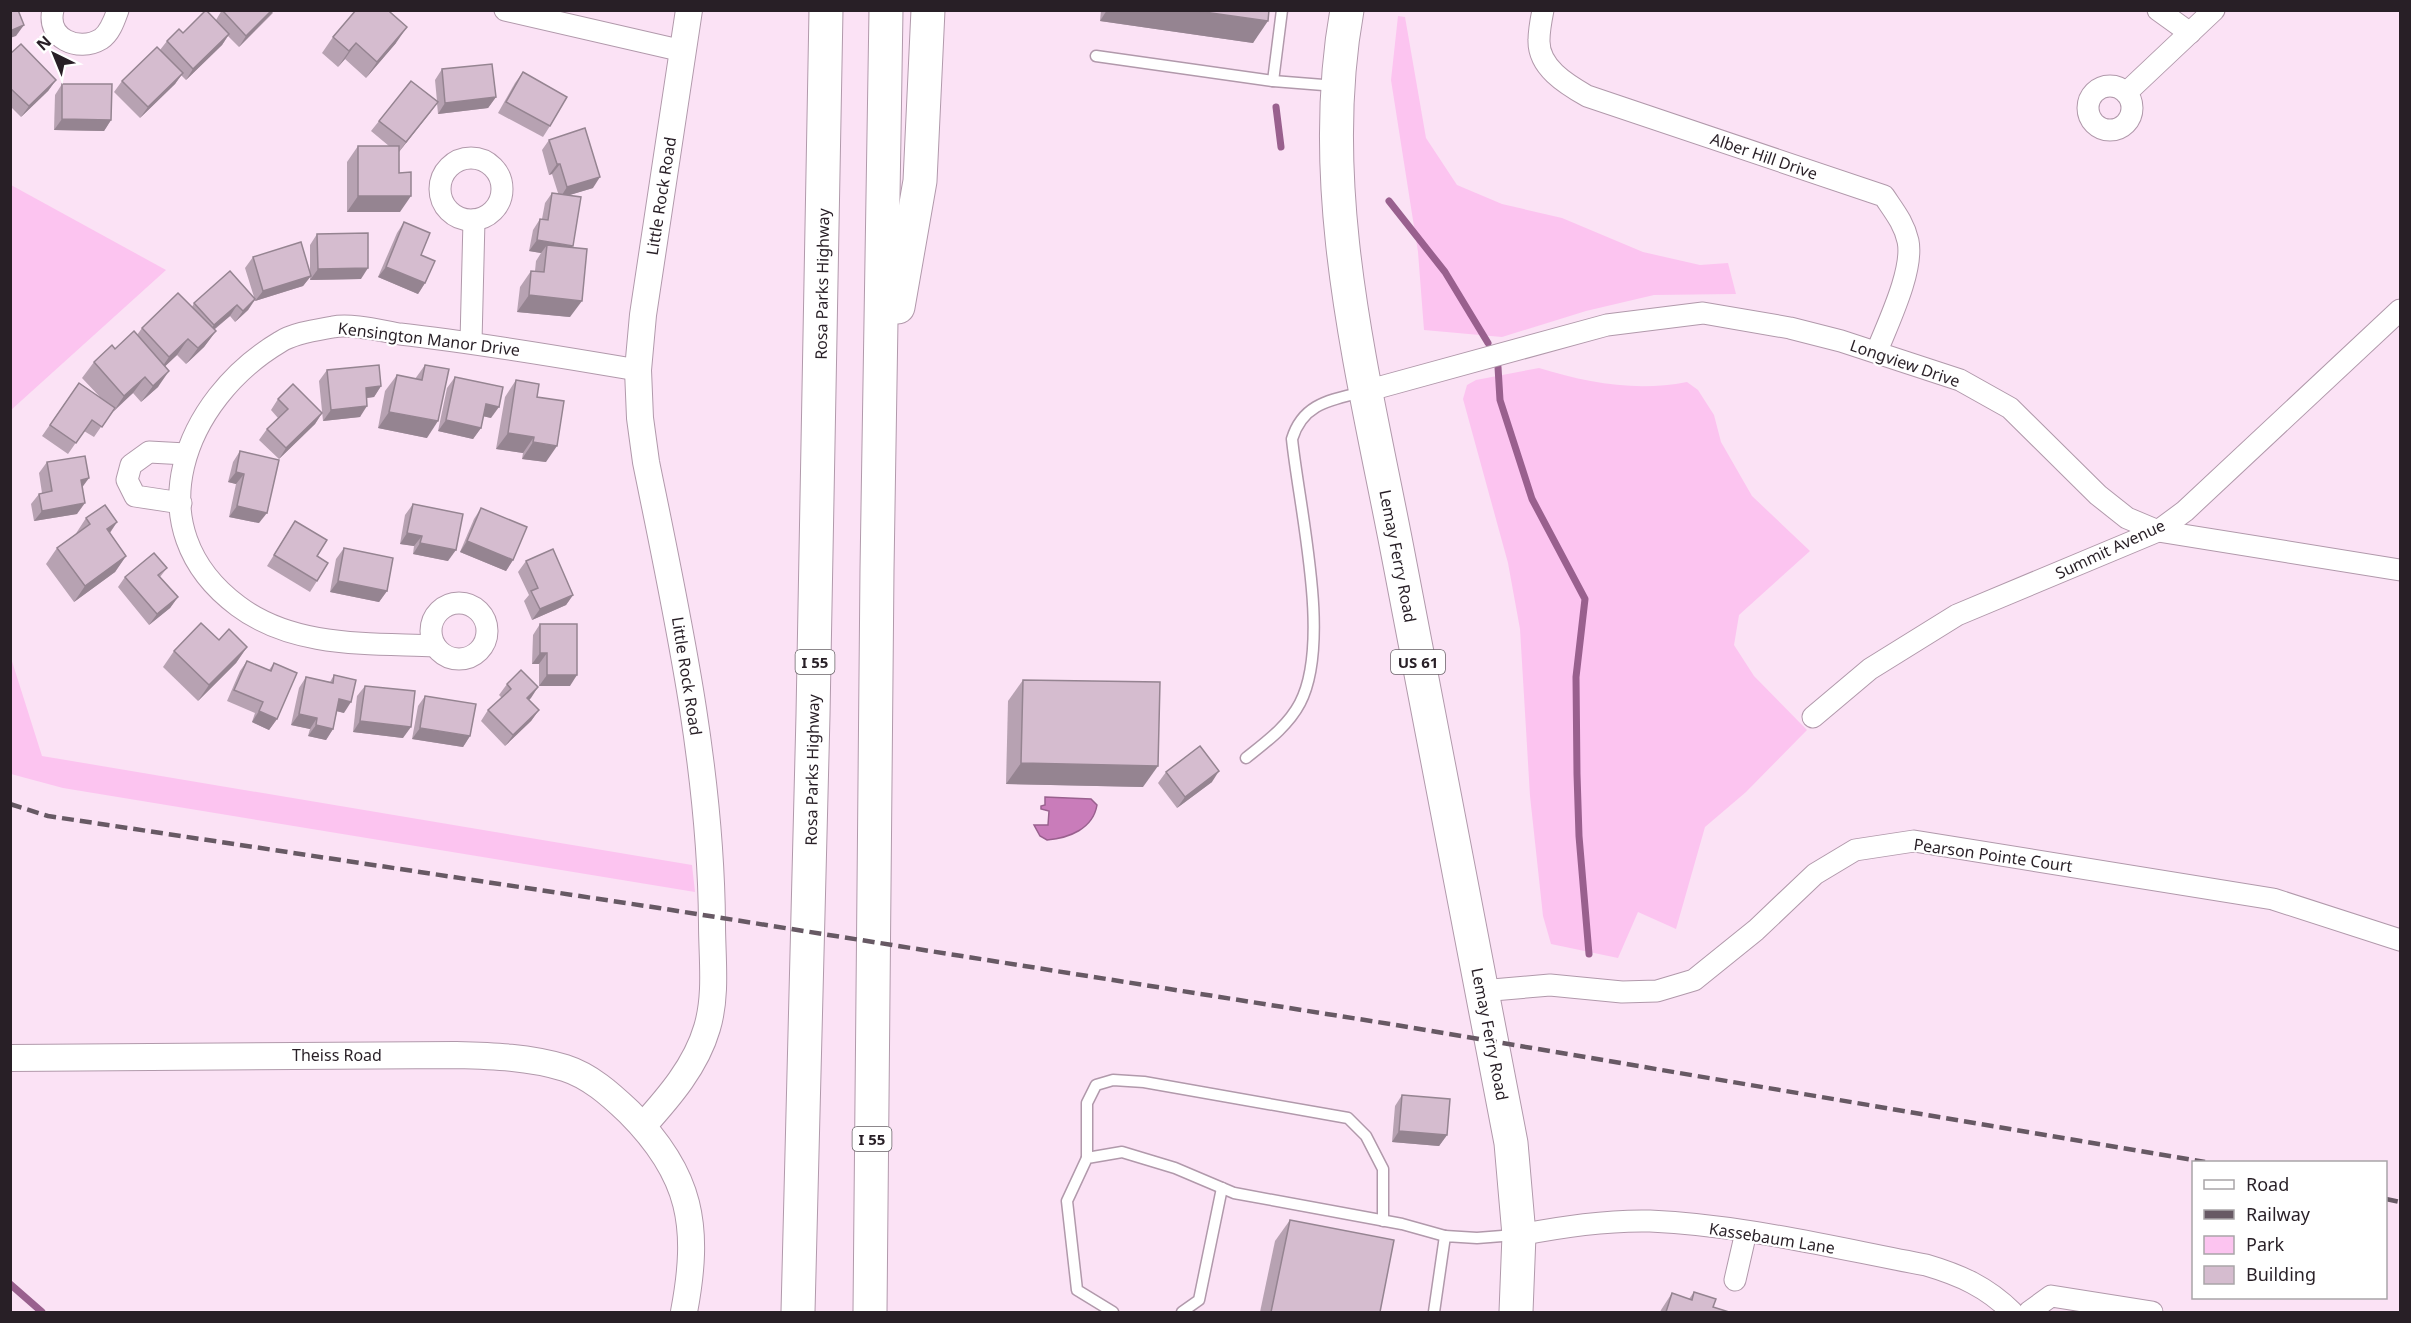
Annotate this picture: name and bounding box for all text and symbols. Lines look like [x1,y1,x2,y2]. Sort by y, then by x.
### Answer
north arrow [24,24,84,84]
text: N [32,31,56,56]
street label: Alber Hill Drive [1707,127,1821,185]
street label: Little Rock Road [641,135,681,257]
street label: Rosa Parks Highway [810,207,834,360]
street label: Kensington Manor Drive [337,317,521,361]
street label: Longview Drive [1847,334,1963,392]
street label: Lemay Ferry Road [1374,488,1422,624]
street label: Summit Avenue [2051,514,2169,584]
street label: Little Rock Road [667,615,707,737]
road number: I 55 [796,650,834,674]
road number: US 61 [1391,650,1445,674]
street label: Rosa Parks Highway [800,693,824,846]
street label: Pearson Pointe Court [1912,833,2074,877]
street label: Lemay Ferry Road [1466,966,1514,1102]
street label: Theiss Road [292,1044,382,1066]
road number: I 55 [852,1127,892,1151]
legend [2192,1161,2387,1299]
text: Road [2246,1172,2289,1196]
text: Railway [2246,1202,2311,1226]
street label: Kassebaum Lane [1707,1217,1837,1259]
text: Park [2246,1232,2284,1256]
text: Building [2246,1262,2316,1286]

